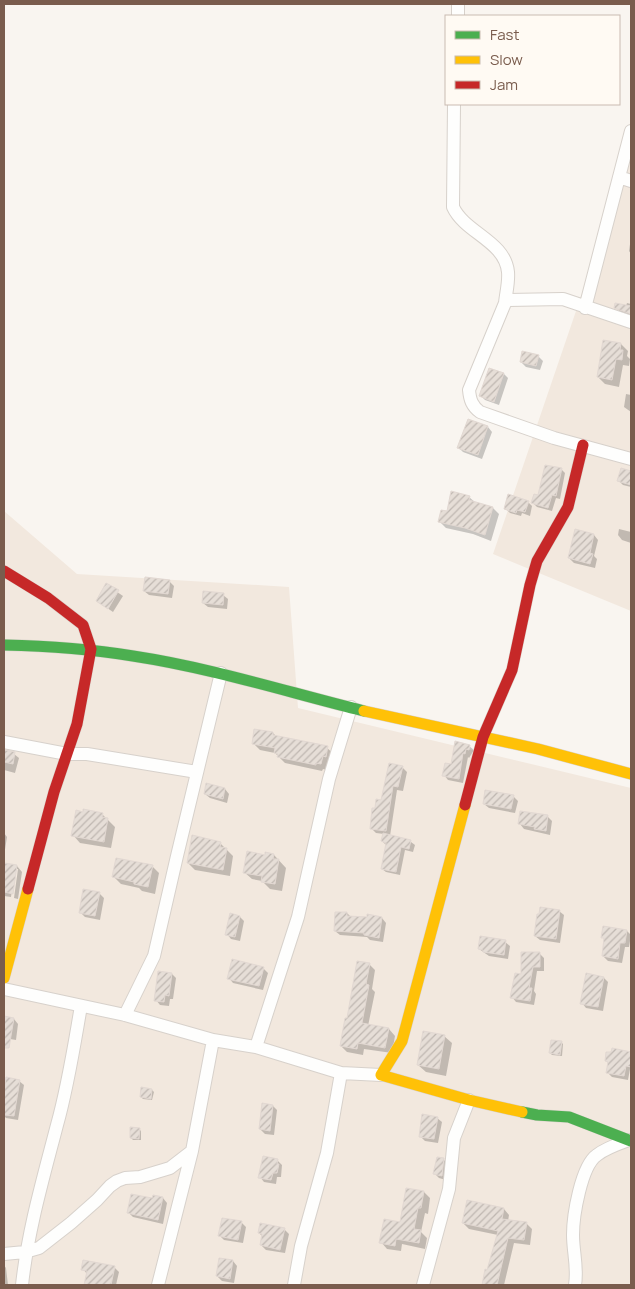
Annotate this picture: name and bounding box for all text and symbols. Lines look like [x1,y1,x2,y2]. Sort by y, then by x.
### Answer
legend [445,15,620,105]
text: Fast [490,24,519,45]
text: Slow [490,49,523,70]
text: Jam [490,74,518,95]

